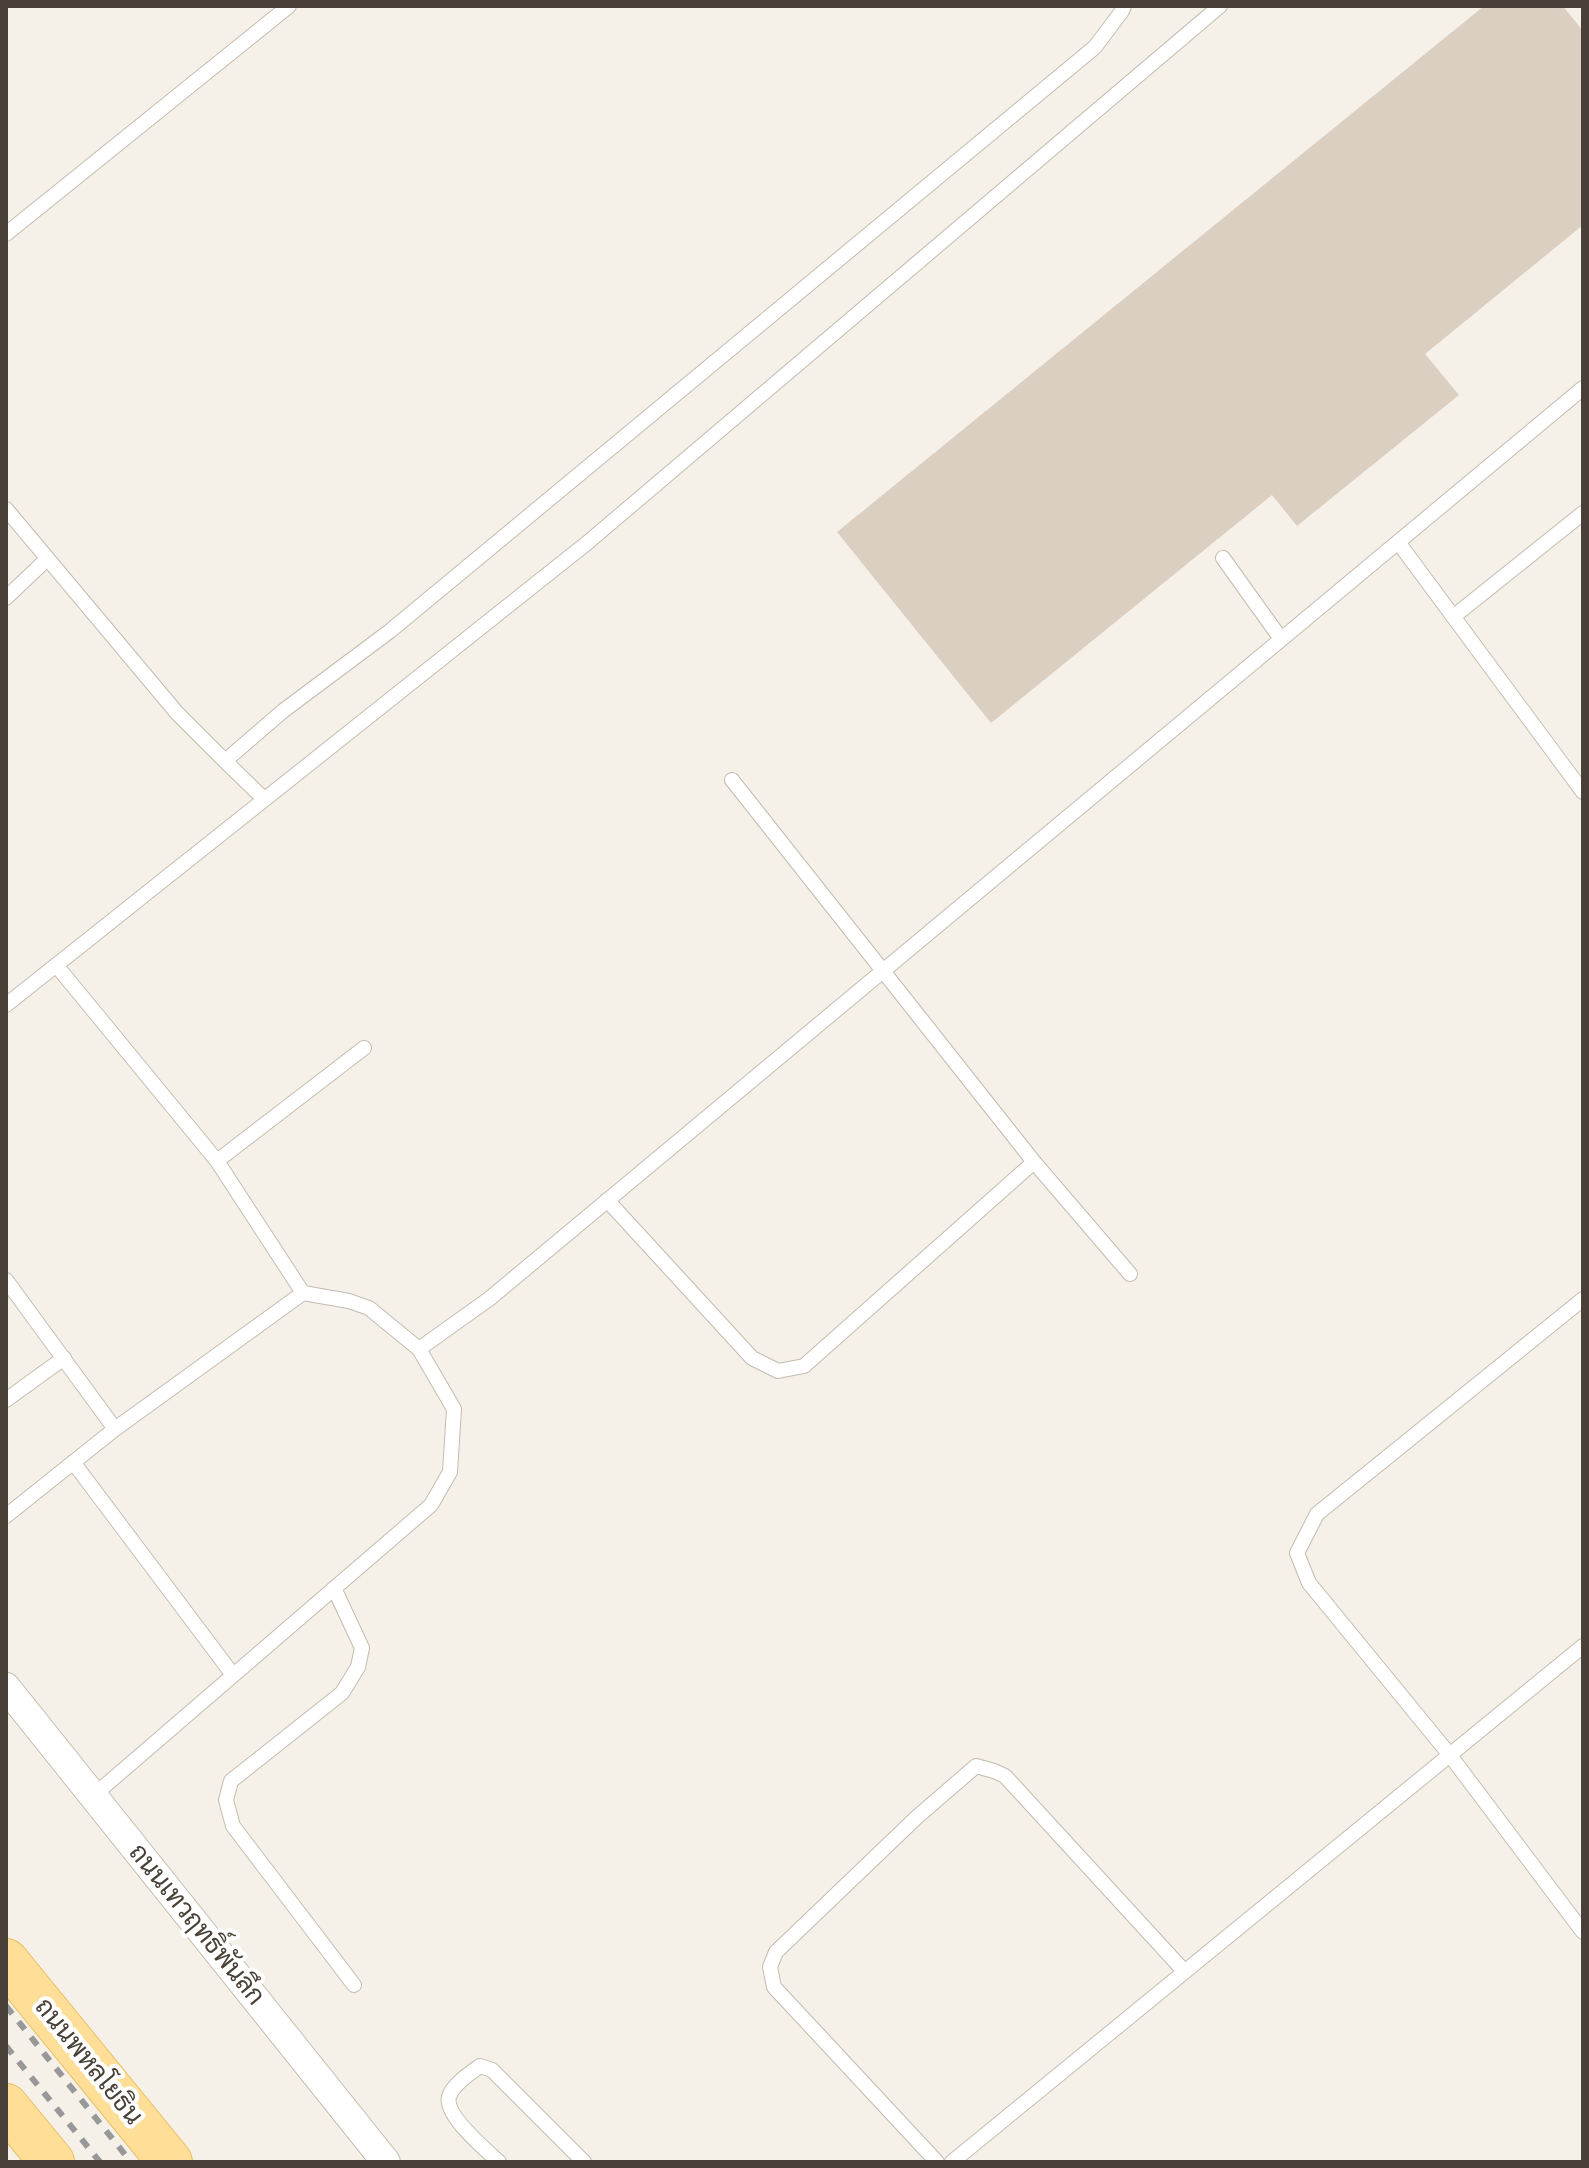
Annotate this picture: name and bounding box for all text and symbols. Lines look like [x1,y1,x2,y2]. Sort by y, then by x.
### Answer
street label: ถนนเทวฤทธิ์พันลึก [121,1838,271,2012]
street label: ถนนพหลโยธิน [27,1992,149,2132]

